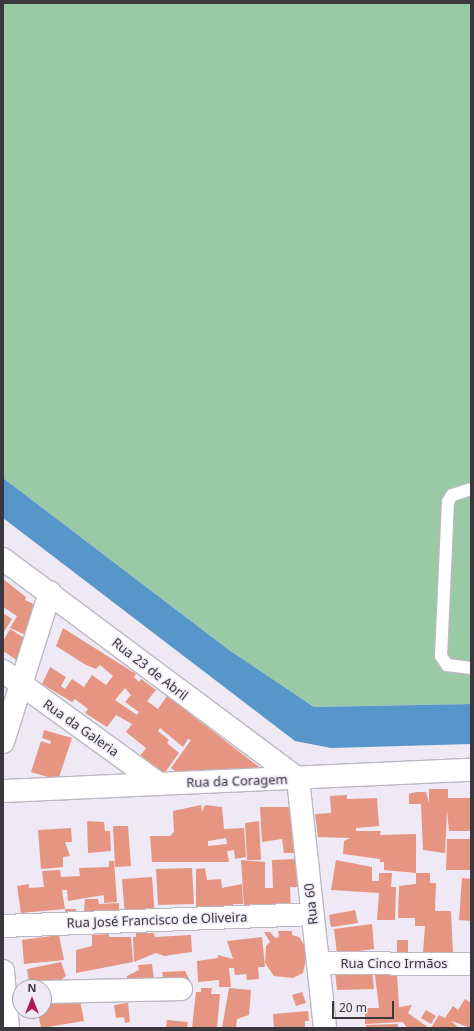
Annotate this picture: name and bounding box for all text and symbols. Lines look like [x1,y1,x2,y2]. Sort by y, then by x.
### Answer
street label: Rua 23 de Abril [109,634,191,704]
street label: Rua da Galeria [40,696,122,760]
street label: Rua da Coragem [186,771,288,791]
street label: Rua 60 [301,882,321,926]
street label: Rua José Francisco de Oliveira [66,909,248,931]
street label: Rua Cinco Irmãos [340,955,448,971]
north arrow [12,979,52,1019]
text: N [28,980,36,995]
scale bar [334,993,396,1019]
text: 20 m [339,999,367,1016]

